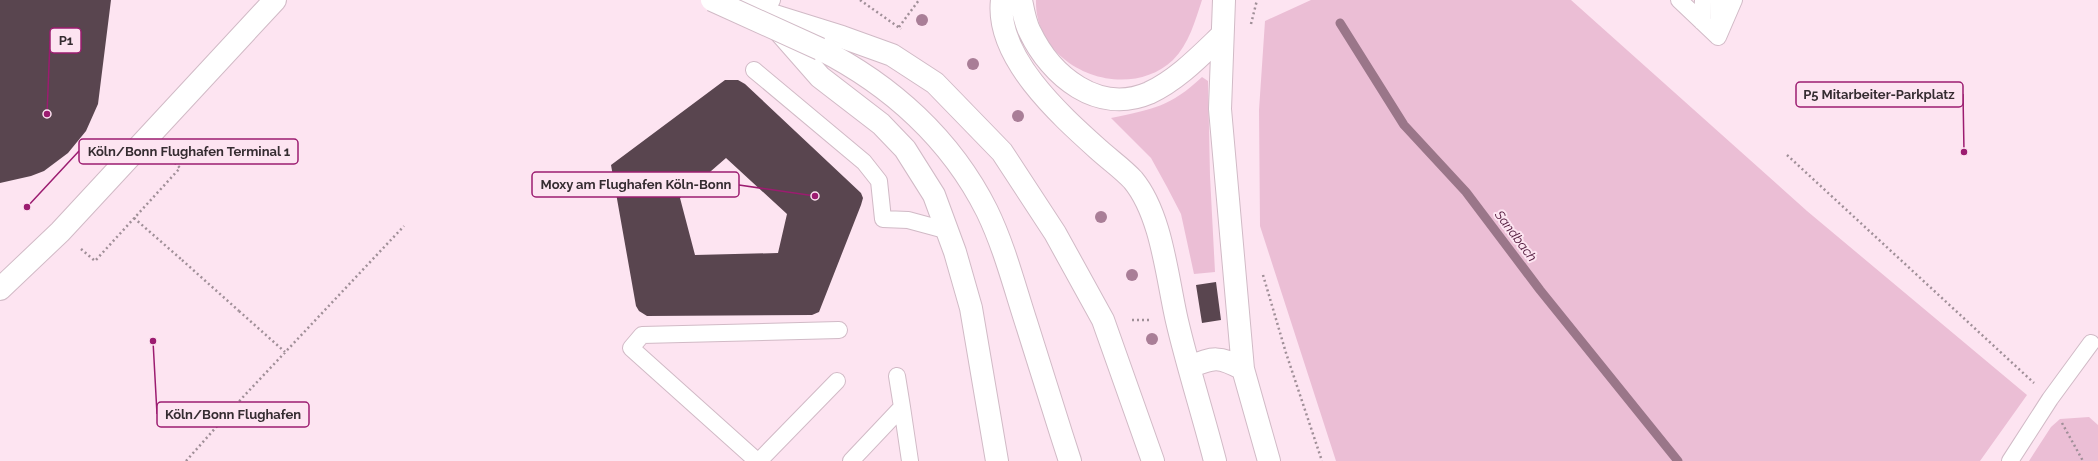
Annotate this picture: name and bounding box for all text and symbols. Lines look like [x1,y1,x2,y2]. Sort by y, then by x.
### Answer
callout: P1 [50,28,81,53]
text: P1 [59,33,74,48]
callout: P5 Mitarbeiter-Parkplatz [1796,82,1963,107]
text: P5 Mitarbeiter-Parkplatz [1803,87,1955,102]
callout: Köln/Bonn Flughafen Terminal 1 [79,139,298,164]
text: Köln/Bonn Flughafen Terminal 1 [88,144,291,159]
callout: Moxy am Flughafen Köln-Bonn [532,172,739,197]
text: Moxy am Flughafen Köln-Bonn [541,177,732,192]
water label: Sandbach [1491,207,1540,264]
callout: Köln/Bonn Flughafen [157,402,309,427]
text: Köln/Bonn Flughafen [165,407,301,422]

